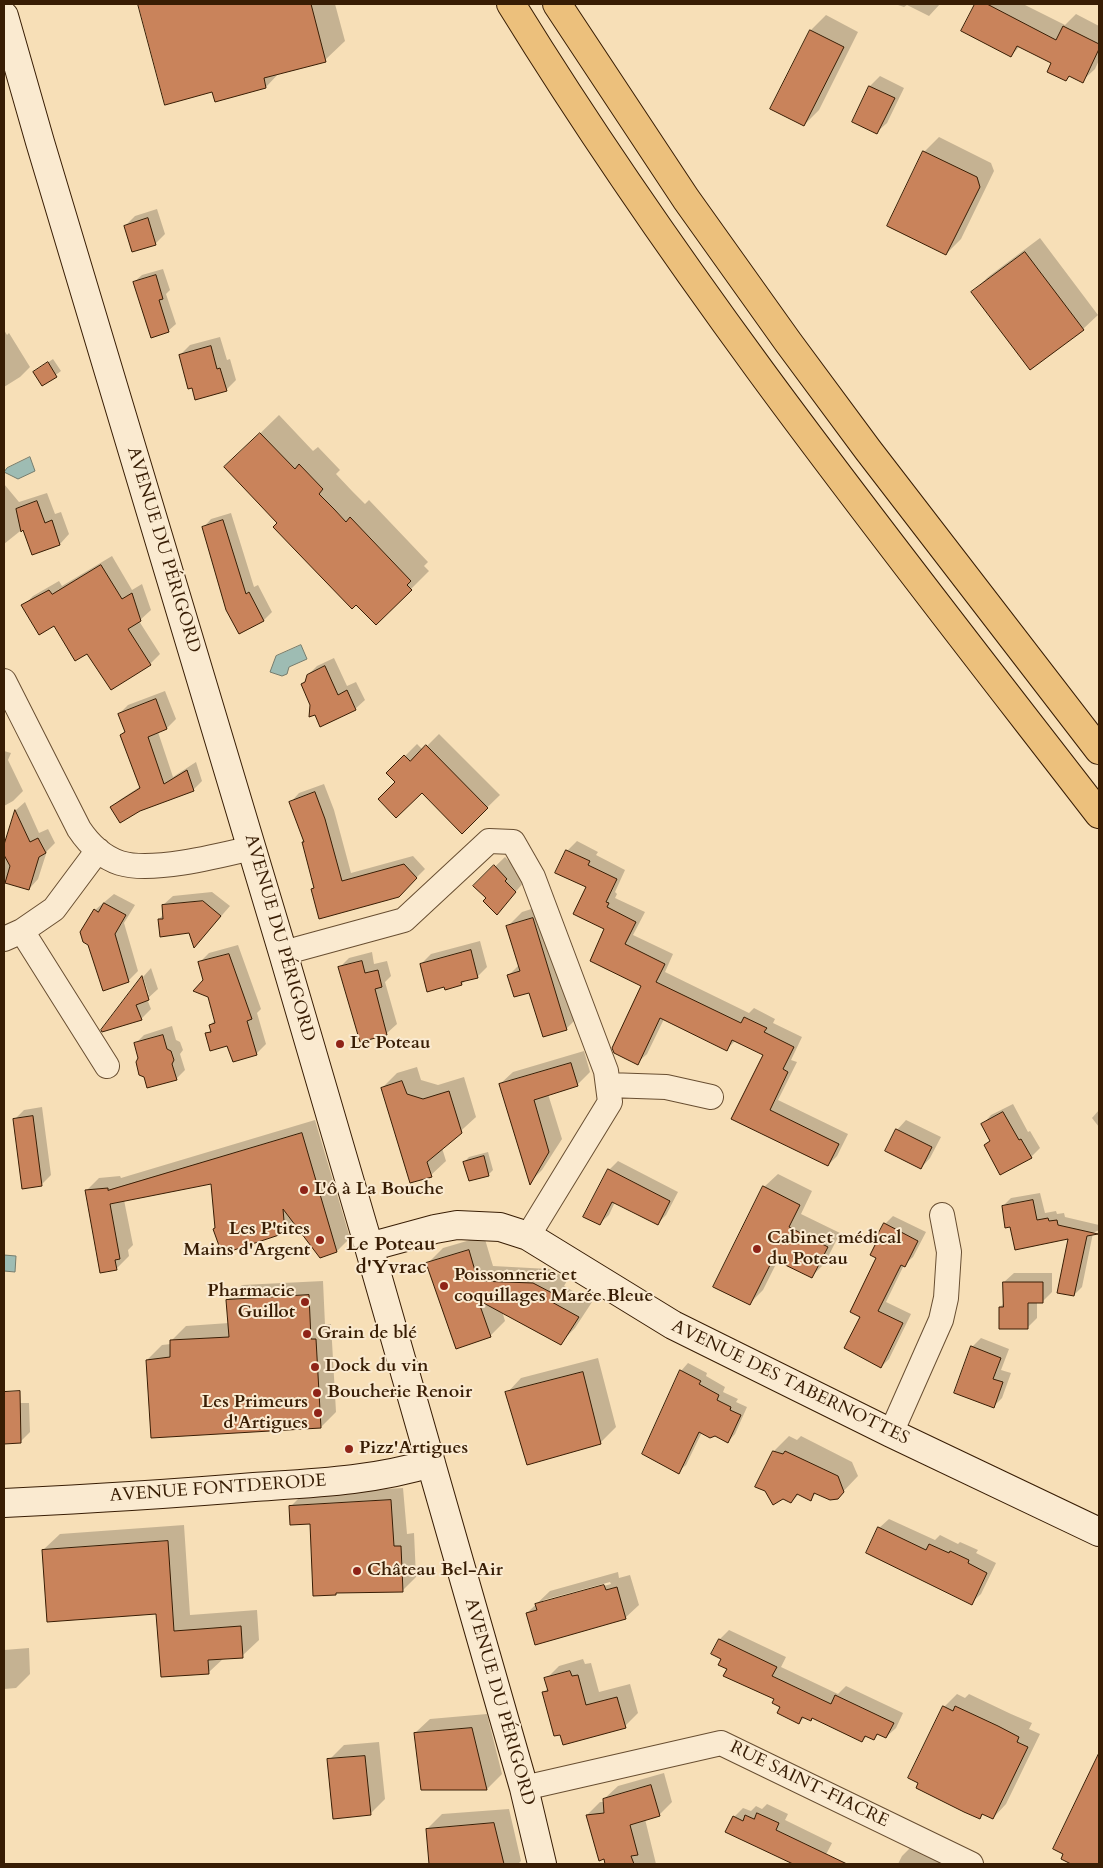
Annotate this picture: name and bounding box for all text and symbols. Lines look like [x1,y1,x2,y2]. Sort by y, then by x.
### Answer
street label: AVENUE DU PÉRIGORD [121,444,205,656]
street label: AVENUE DU PÉRIGORD [239,832,319,1044]
place label: Le Poteau [350,1033,431,1055]
marker: Le Poteau [334,1038,346,1050]
place label: L'ô à La Bouche [314,1179,444,1201]
marker: L'ô à La Bouche [298,1184,310,1196]
place label: Les P'tites Mains d'Argent [183,1219,310,1262]
place label: Cabinet médical du Poteau [767,1228,901,1270]
district label: Le Poteau d'Yvrac [346,1233,436,1280]
marker: Les P'tites Mains d'Argent [314,1234,326,1246]
marker: Cabinet médical du Poteau [751,1243,763,1255]
place label: Poissonnerie et coquillages Marée Bleue [454,1265,653,1308]
marker: Poissonnerie et coquillages Marée Bleue [438,1280,450,1292]
place label: Pharmacie Guillot [207,1281,295,1324]
marker: Pharmacie Guillot [299,1296,311,1308]
street label: AVENUE DES TABERNOTTES [668,1316,912,1450]
place label: Grain de blé [317,1323,417,1345]
marker: Grain de blé [301,1328,313,1340]
place label: Dock du vin [325,1356,429,1378]
marker: Dock du vin [309,1361,321,1373]
place label: Boucherie Renoir [327,1382,472,1404]
marker: Boucherie Renoir [311,1387,323,1399]
place label: Les Primeurs d'Artigues [202,1392,308,1435]
marker: Les Primeurs d'Artigues [312,1407,324,1419]
place label: Pizz'Artigues [359,1438,468,1460]
marker: Pizz'Artigues [343,1443,355,1455]
street label: AVENUE FONTDERODE [109,1471,327,1507]
place label: Château Bel-Air [367,1560,503,1582]
marker: Château Bel-Air [351,1565,363,1577]
street label: AVENUE DU PÉRIGORD [459,1596,539,1808]
street label: RUE SAINT-FIACRE [726,1737,892,1833]

